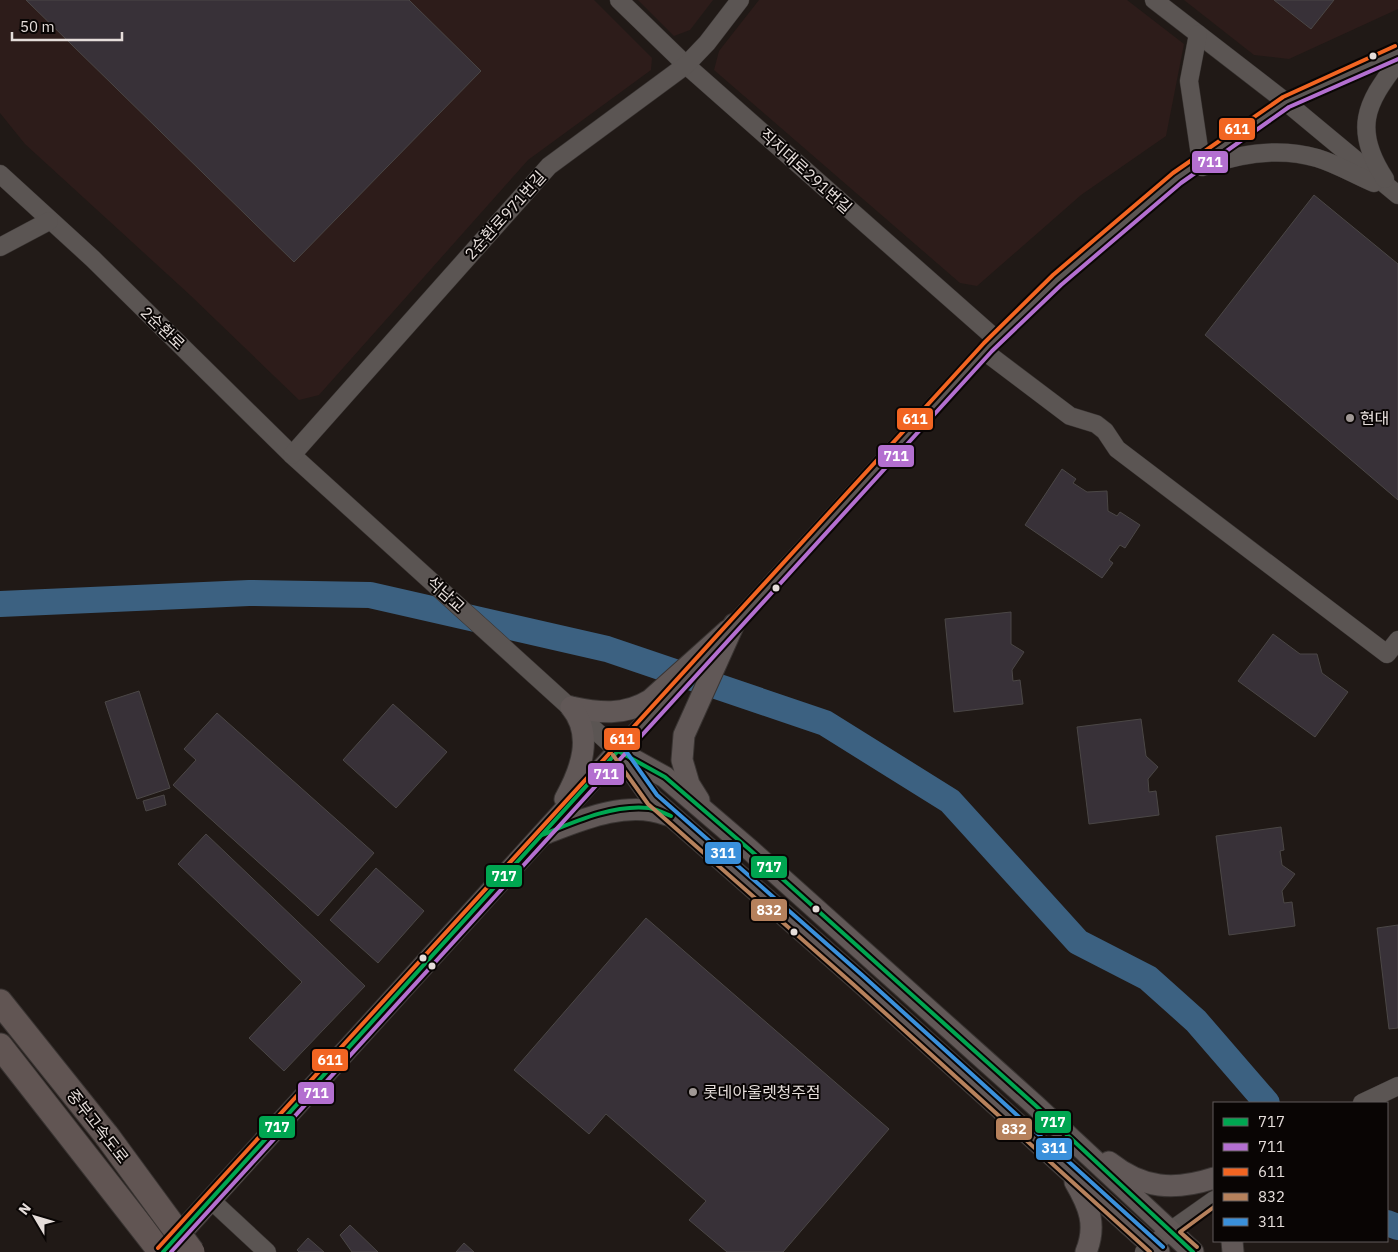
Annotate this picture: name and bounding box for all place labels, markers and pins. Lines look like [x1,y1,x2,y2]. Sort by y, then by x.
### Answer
unlabelled marker [1368,51,1378,61]
place label: 현대 [1360,408,1389,428]
marker: 현대 [1344,412,1356,424]
unlabelled marker [771,583,781,593]
unlabelled marker [811,904,821,914]
unlabelled marker [789,927,799,937]
unlabelled marker [418,953,428,963]
unlabelled marker [427,961,437,971]
place label: 롯데아울렛청주점 [703,1082,821,1102]
marker: 롯데아울렛청주점 [687,1086,699,1098]

